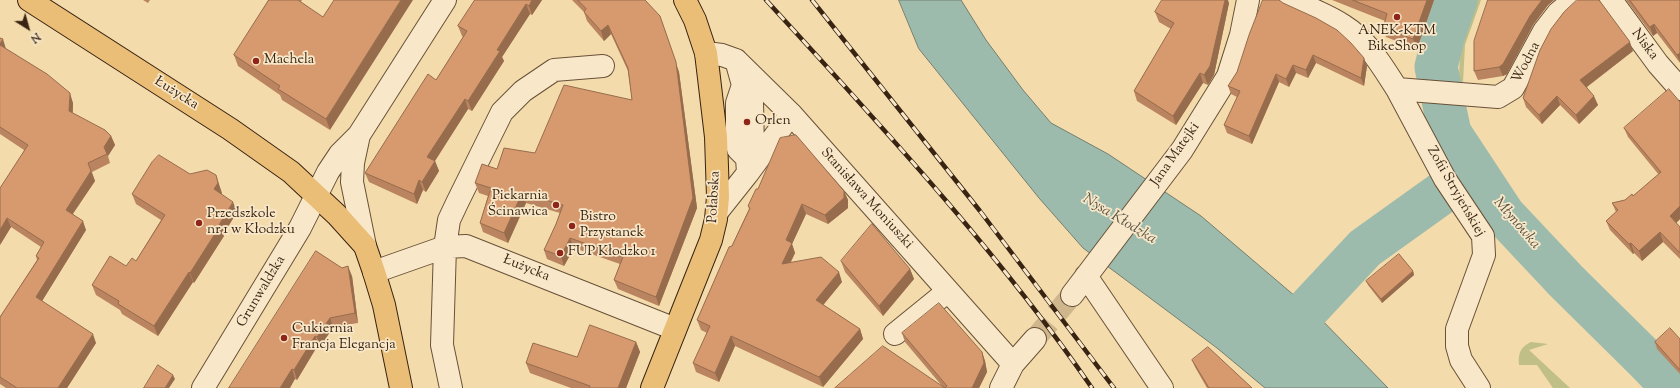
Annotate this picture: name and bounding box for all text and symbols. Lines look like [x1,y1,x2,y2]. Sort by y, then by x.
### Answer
north arrow [8,8,48,48]
marker: ANEK-KTM BikeShop [1392,12,1402,22]
place label: ANEK-KTM BikeShop [1358,24,1436,56]
street label: Niska [1627,26,1661,64]
text: N [27,29,44,47]
street label: Wodna [1509,39,1545,87]
place label: Machela [264,53,314,69]
marker: Machela [251,56,261,66]
street label: Łużycka [151,74,201,114]
place label: Orlen [755,114,791,130]
marker: Orlen [742,117,752,127]
street label: Jana Matejki [1148,120,1204,190]
street label: Zofii Stryjeńskiej [1422,144,1488,240]
street label: Stanisława Moniuszki [816,145,916,253]
street label: Połabska [705,170,725,224]
place label: Piekarnia Ścinawica [488,189,548,222]
water label: Nysa Kłodzka [1079,191,1159,249]
water label: Młynówka [1489,194,1543,254]
marker: Piekarnia Ścinawica [551,200,561,210]
place label: Przedszkole nr 1 w Kłodzku [207,207,295,240]
place label: Bistro Przystanek [580,210,644,242]
marker: Przedszkole nr 1 w Kłodzku [194,218,204,228]
marker: Bistro Przystanek [567,221,577,231]
place label: FUP Kłodzko 1 [568,245,656,261]
marker: FUP Kłodzko 1 [555,248,565,258]
street label: Łużycka [500,252,552,286]
street label: Grunwaldzka [234,253,290,331]
place label: Cukiernia Francja Elegancja [292,322,396,354]
marker: Cukiernia Francja Elegancja [279,333,289,343]

